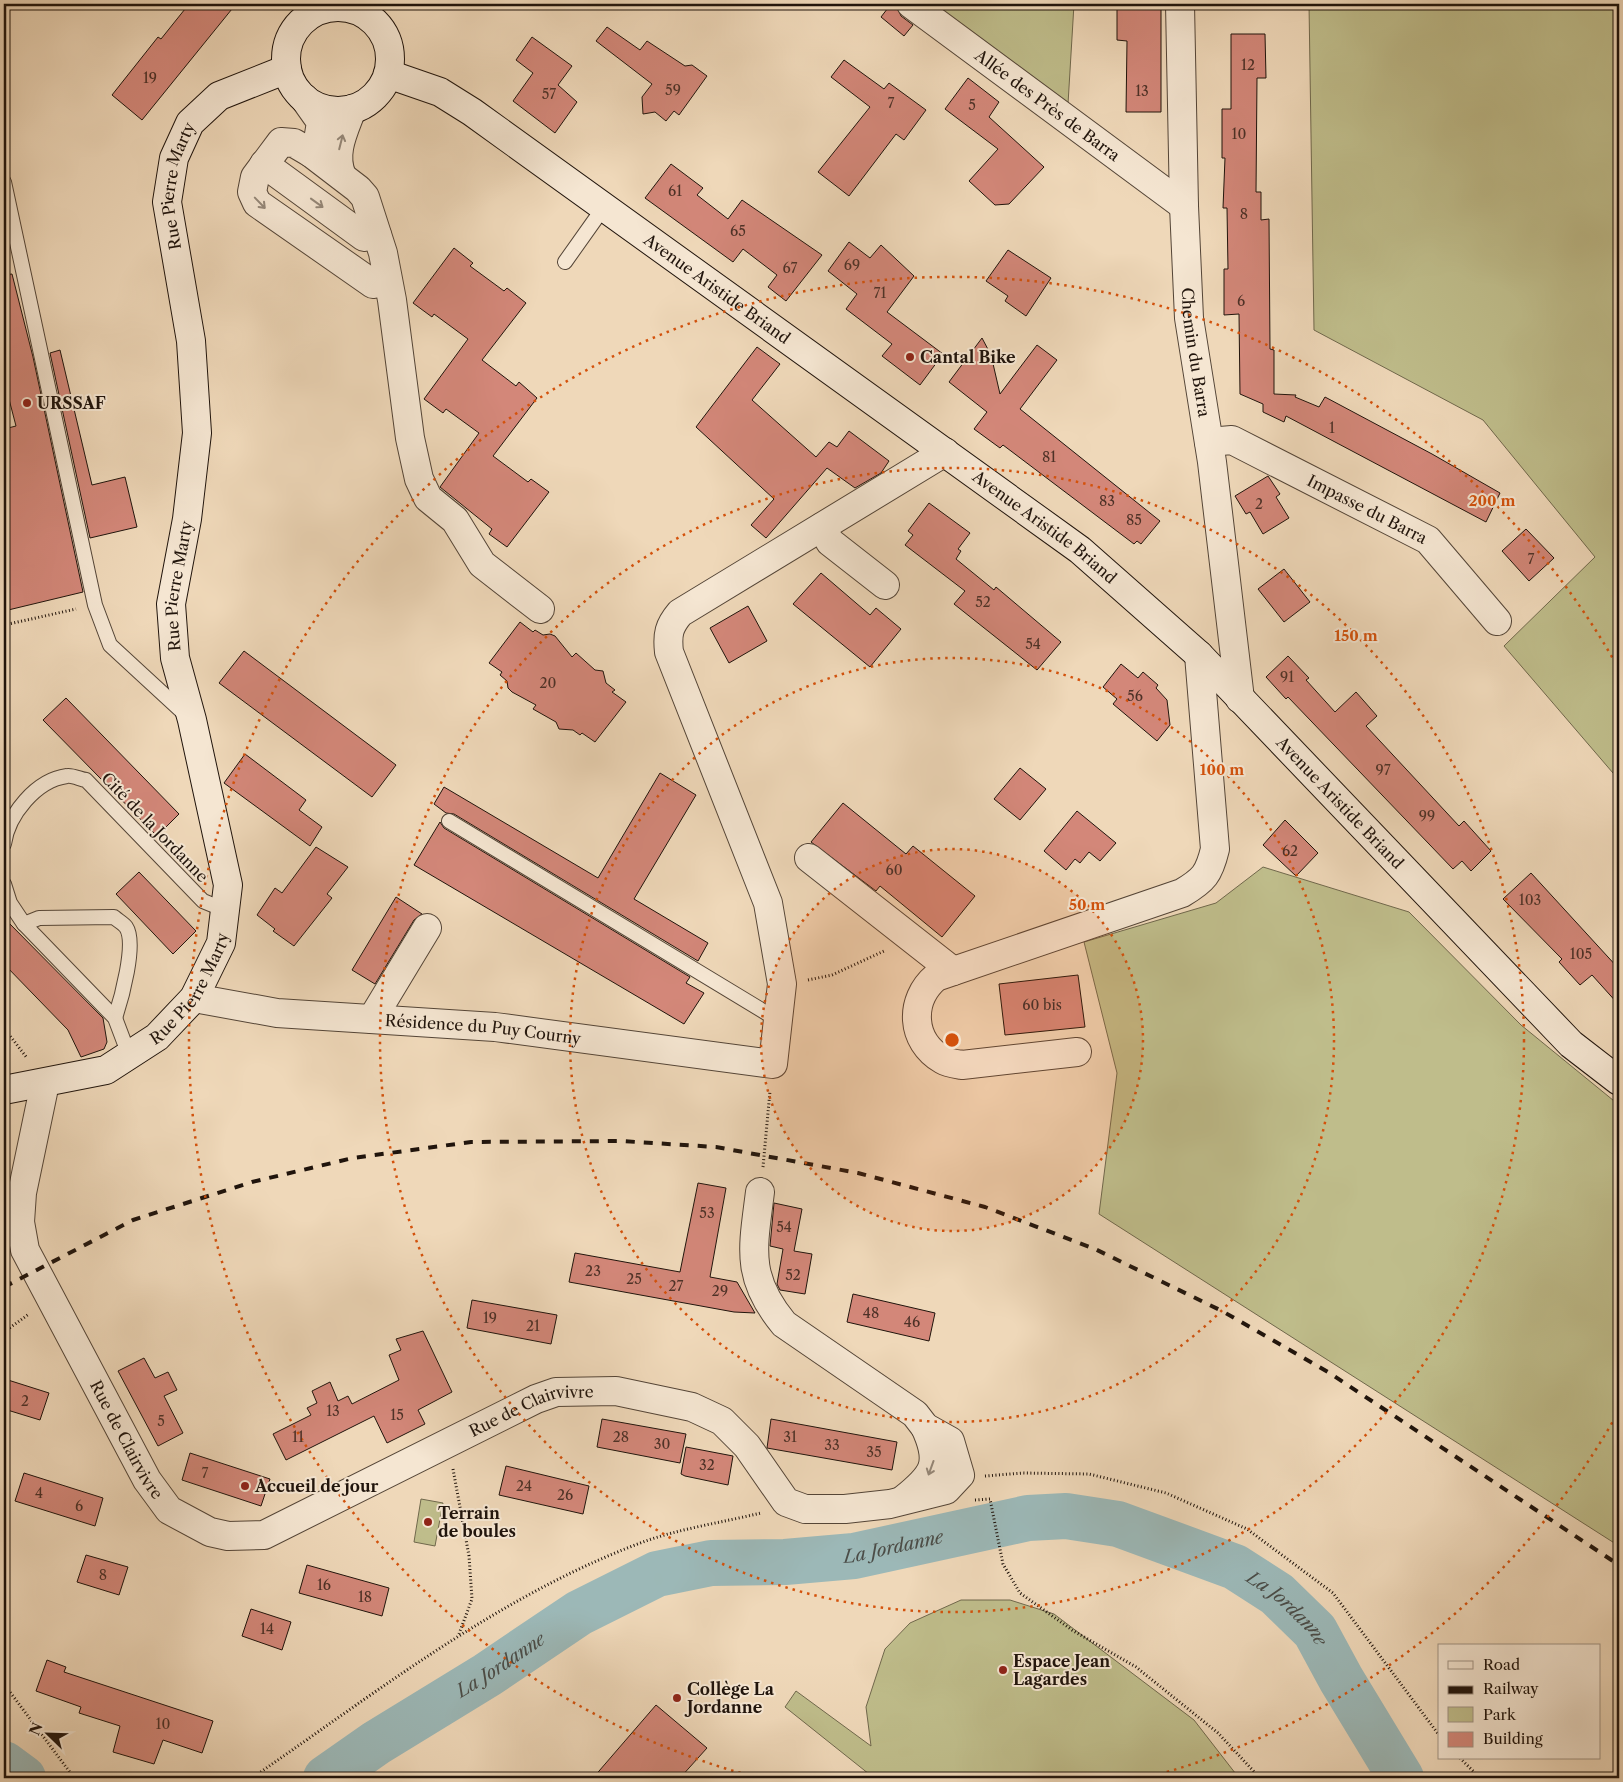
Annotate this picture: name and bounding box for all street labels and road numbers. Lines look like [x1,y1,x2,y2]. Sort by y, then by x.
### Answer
street label: Allée des Près de Barra [970,44,1125,166]
street label: Rue Pierre Marty [157,118,200,252]
street label: Avenue Aristide Briand [639,229,794,348]
street label: Chemin du Barra [1178,287,1215,419]
street label: Avenue Aristide Briand [968,465,1121,588]
street label: Impasse du Barra [1304,470,1431,548]
street label: Rue Pierre Marty [161,518,197,652]
street label: Avenue Aristide Briand [1272,732,1408,873]
street label: Cité de la Jordanne [97,768,213,886]
street label: Rue Pierre Marty [146,931,232,1049]
street label: Résidence du Puy Courny [384,1010,583,1048]
street label: Rue de Clairvivre [86,1377,167,1503]
street label: Rue de Clairvivre [466,1381,594,1441]

